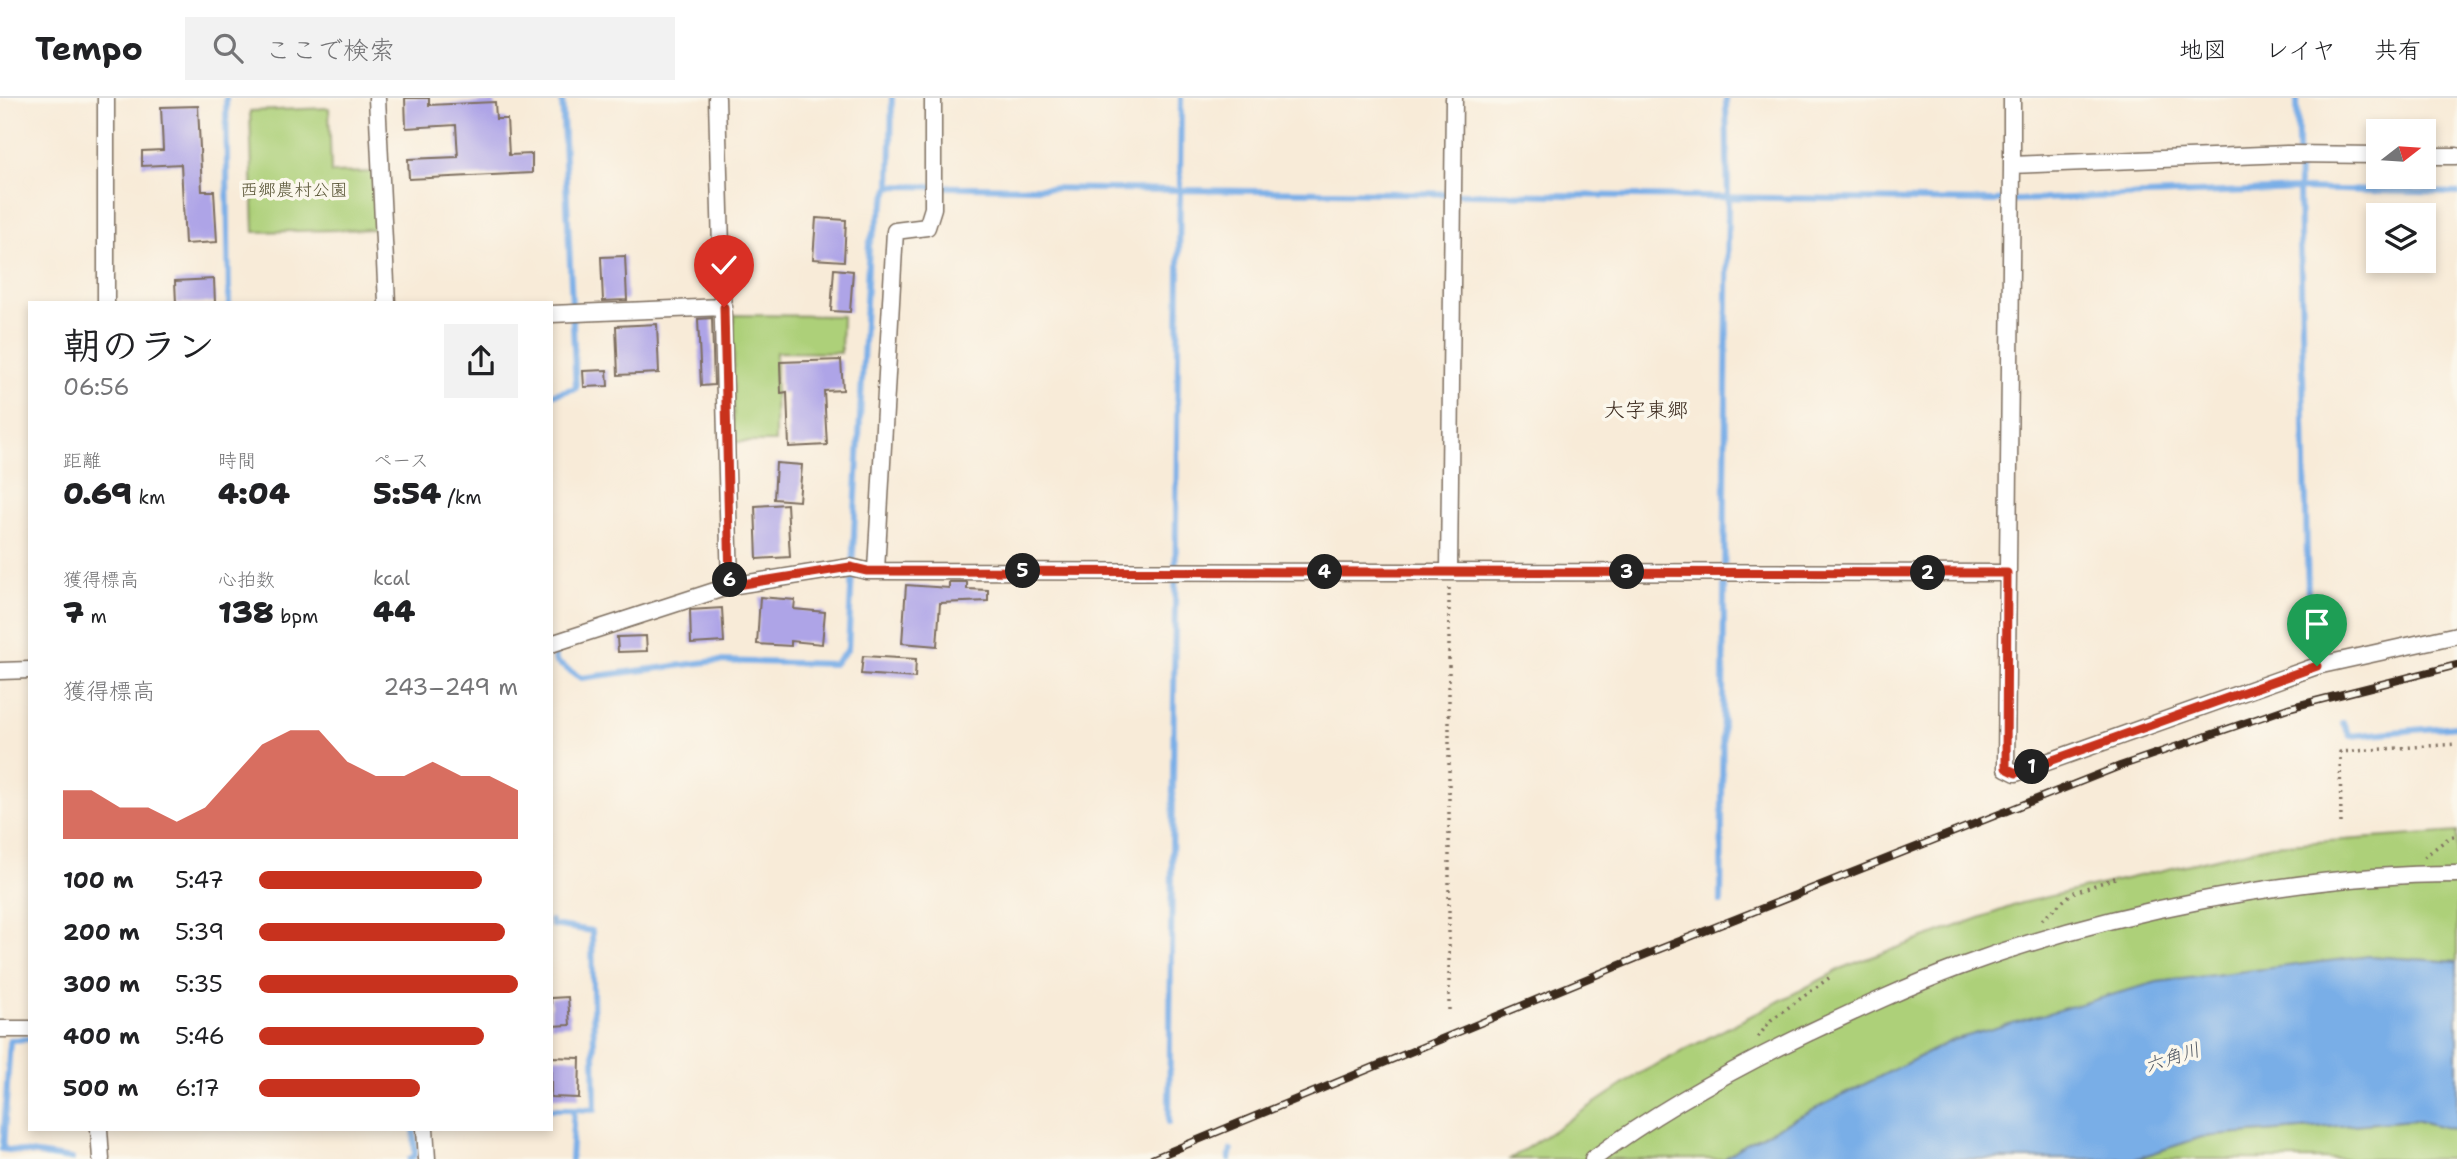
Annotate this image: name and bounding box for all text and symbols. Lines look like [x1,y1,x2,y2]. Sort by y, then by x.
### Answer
search box [185,17,675,80]
text: Tempo [35,26,143,71]
icon: search [209,29,247,67]
text: ここで検索 [265,32,395,67]
text: 地図 [2179,34,2227,66]
text: レイヤ [2265,34,2336,66]
text: 共有 [2374,34,2422,66]
north arrow [2366,119,2436,189]
map controls [2366,119,2436,273]
park label: 西郷農村公園 [240,178,348,202]
button: layers [2366,203,2436,273]
pin [694,235,754,307]
icon: check [705,246,743,284]
text: 朝のラン [63,320,215,371]
button: share [444,324,518,398]
text: 06:56 [63,372,130,402]
district label: 大字東郷 [1604,396,1688,424]
text: 距離 [63,448,101,473]
text: 時間 [218,448,256,473]
text: ペース [373,448,429,473]
text: 0.69 [63,473,132,514]
text: 4:04 [218,473,290,514]
text: 5:54 [373,473,441,514]
text: km [132,485,166,510]
text: /km [441,485,482,510]
pin: 5 [1006,554,1040,588]
pin: 4 [1308,554,1342,589]
pin: 3 [1610,554,1644,589]
pin: 2 [1910,556,1946,590]
text: 5 [1017,558,1028,583]
text: 4 [1318,559,1331,584]
text: 3 [1620,559,1633,584]
text: 2 [1921,560,1934,585]
pin: 6 [712,562,748,598]
text: kcal [373,566,410,591]
text: 獲得標高 [63,567,139,592]
text: 心拍数 [218,567,275,592]
text: 6 [723,567,736,592]
text: 44 [373,591,415,632]
text: 7 [63,592,84,633]
text: 138 [218,592,274,633]
pin [2287,594,2347,666]
text: m [84,604,107,629]
text: bpm [274,604,318,629]
icon: arrive [2298,605,2336,643]
text: 243–249 m [383,672,518,702]
text: 獲得標高 [63,676,155,706]
pin: 1 [2014,750,2050,784]
text: 1 [2027,754,2036,779]
text: 100 m [63,865,134,895]
text: 5:47 [175,865,224,895]
text: 200 m [63,917,140,947]
text: 5:39 [175,917,224,947]
text: 300 m [63,969,140,999]
text: 5:35 [175,969,223,999]
text: 400 m [63,1021,140,1051]
text: 5:46 [175,1021,225,1051]
water label: 六角川 [2141,1037,2203,1078]
text: 500 m [63,1073,138,1103]
text: 6:17 [175,1073,220,1103]

